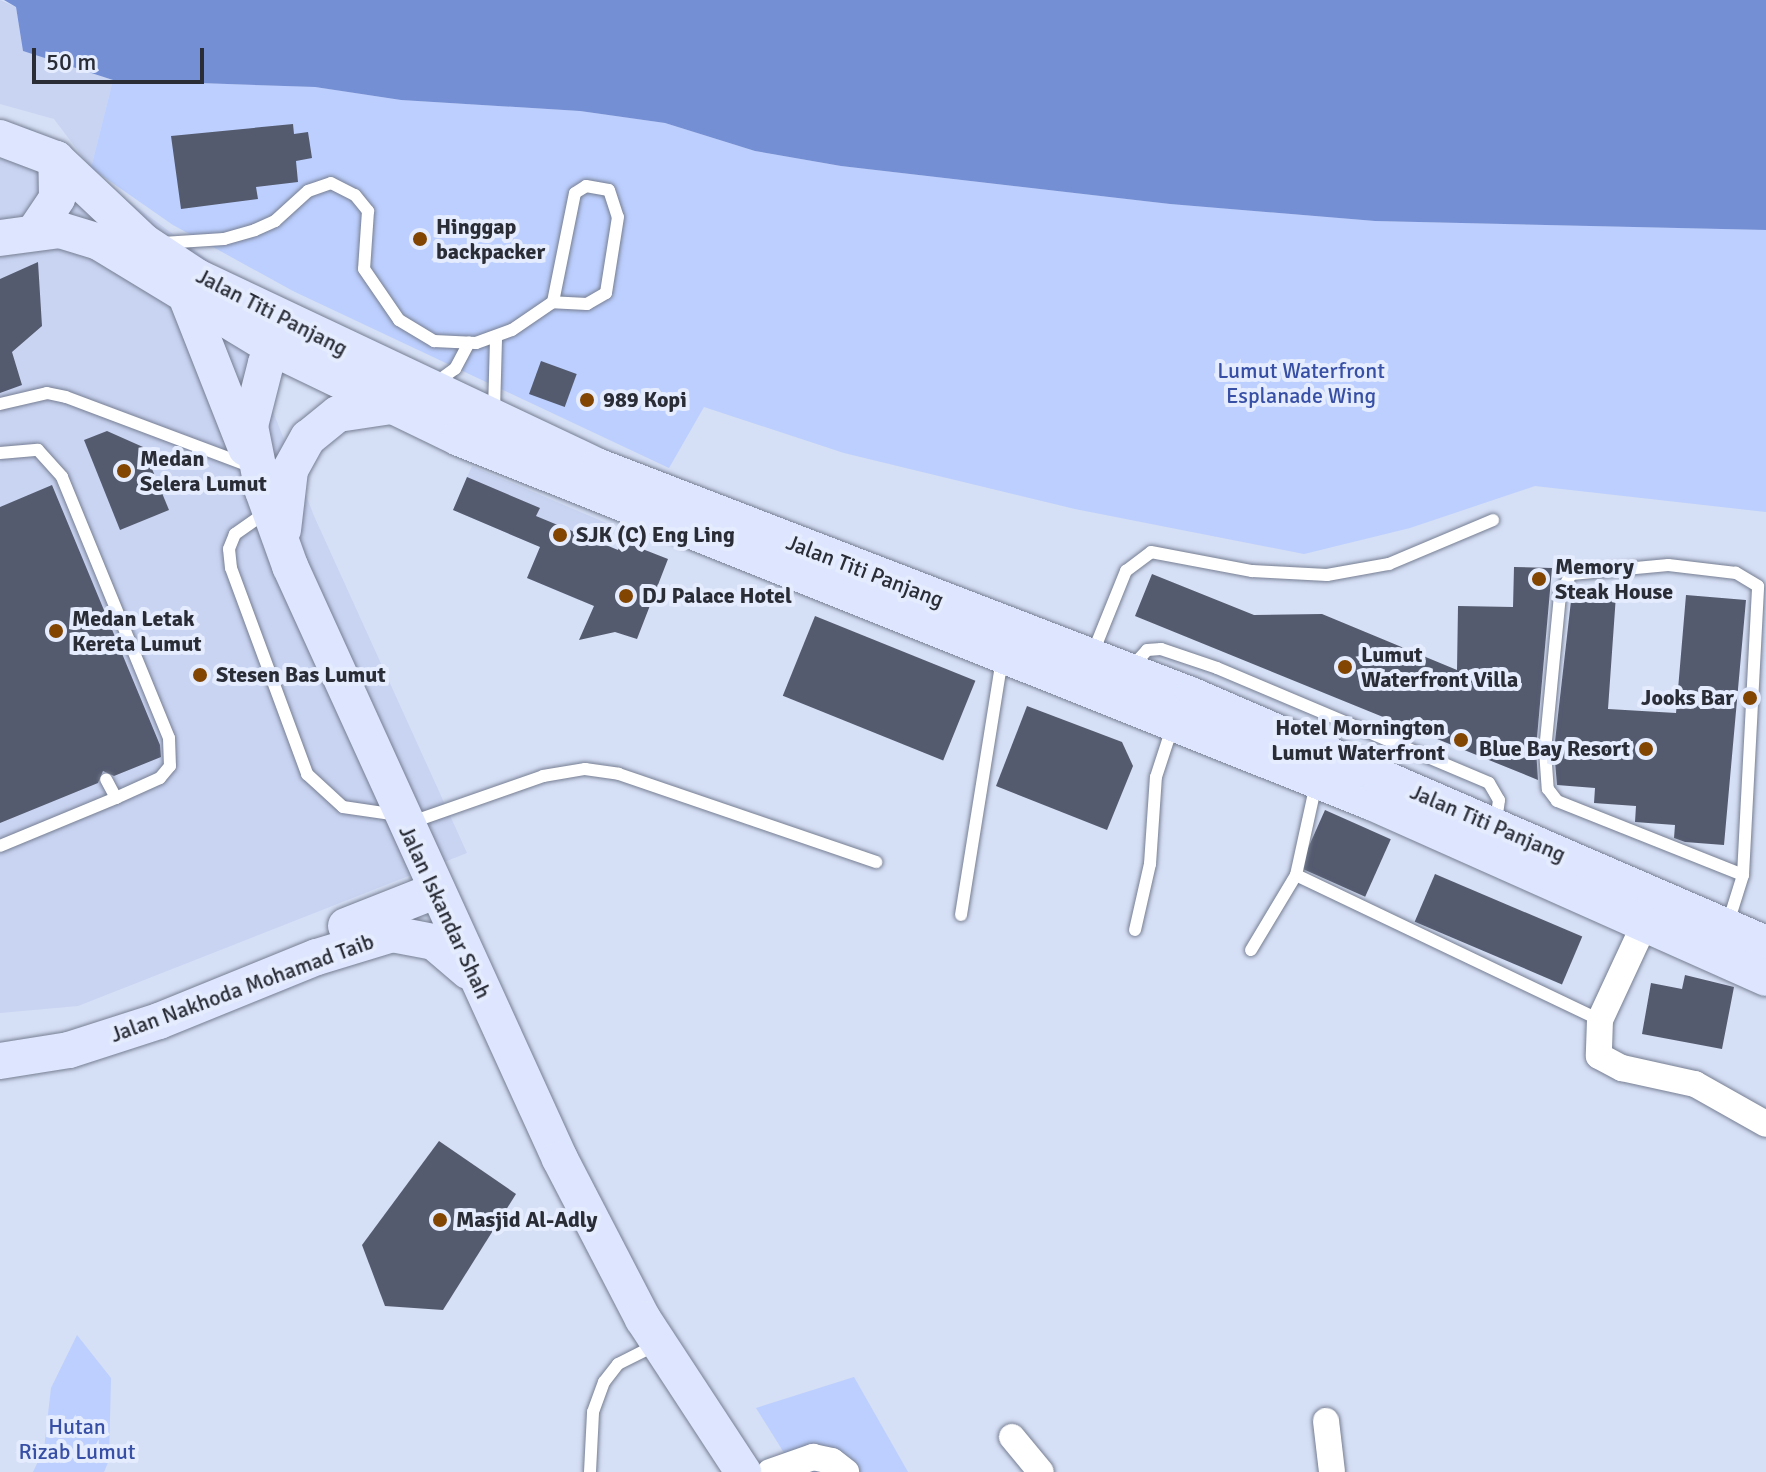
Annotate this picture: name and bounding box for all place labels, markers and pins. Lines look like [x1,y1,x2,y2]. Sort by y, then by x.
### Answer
place label: Hinggap backpacker [436,213,545,264]
marker: Hinggap backpacker [411,230,429,248]
place label: 989 Kopi [603,387,687,413]
marker: 989 Kopi [578,391,596,409]
place label: Medan Selera Lumut [140,445,267,496]
marker: Medan Selera Lumut [115,462,133,480]
place label: SJK (C) Eng Ling [576,522,735,548]
marker: SJK (C) Eng Ling [551,526,569,544]
place label: Memory Steak House [1555,553,1673,604]
marker: Memory Steak House [1530,570,1548,588]
place label: DJ Palace Hotel [642,583,792,609]
marker: DJ Palace Hotel [617,587,635,605]
place label: Medan Letak Kereta Lumut [72,605,201,656]
marker: Medan Letak Kereta Lumut [47,622,65,640]
place label: Lumut Waterfront Villa [1361,641,1518,692]
marker: Lumut Waterfront Villa [1336,658,1354,676]
place label: Stesen Bas Lumut [216,662,386,688]
marker: Stesen Bas Lumut [191,666,209,684]
place label: Jooks Bar [1641,685,1734,711]
marker: Jooks Bar [1741,689,1759,707]
place label: Hotel Mornington Lumut Waterfront [1271,714,1445,766]
marker: Hotel Mornington Lumut Waterfront [1452,731,1470,749]
place label: Blue Bay Resort [1479,736,1630,762]
marker: Blue Bay Resort [1637,740,1655,758]
place label: Masjid Al-Adly [456,1207,597,1233]
marker: Masjid Al-Adly [431,1211,449,1229]

